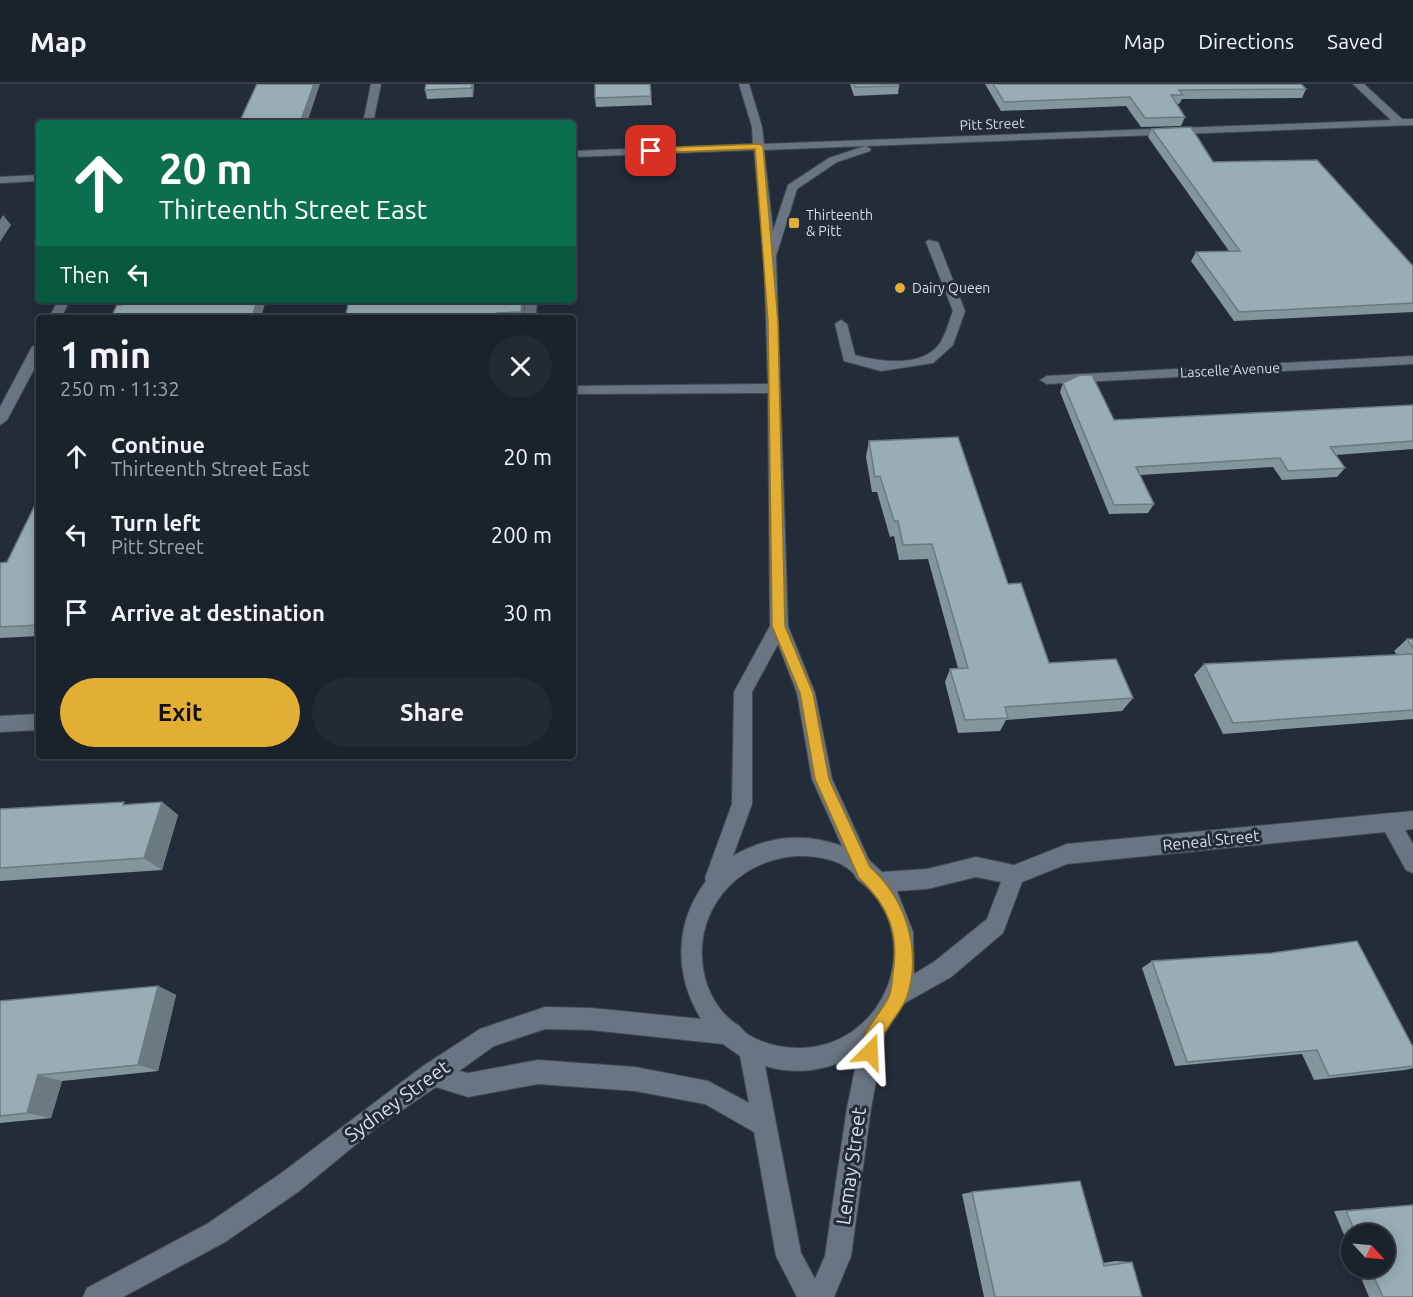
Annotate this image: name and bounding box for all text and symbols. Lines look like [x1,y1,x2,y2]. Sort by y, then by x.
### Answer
text: Map [30,26,87,57]
text: Map [1124,29,1165,53]
text: Directions [1198,29,1294,53]
text: Saved [1327,29,1383,53]
street label: Pitt Street [959,115,1025,133]
pin [625,125,676,176]
icon: arrive [634,134,667,167]
icon: ahead [60,144,138,222]
text: 20 m [159,145,253,192]
text: Thirteenth Street East [159,194,427,224]
place label: Thirteenth & Pitt [806,207,873,239]
marker: Thirteenth & Pitt [787,216,801,230]
icon: left [122,258,155,291]
text: Then [60,262,110,287]
place label: Dairy Queen [912,280,990,296]
marker: Dairy Queen [893,281,907,295]
text: 1 min [60,334,151,375]
button: close [489,335,552,398]
street label: Lascelle Avenue [1180,359,1280,381]
text: 250 m · 11:32 [60,377,180,400]
text: Continue [111,432,205,457]
icon: ahead [60,440,93,473]
text: 20 m [503,444,552,469]
text: Thirteenth Street East [111,457,310,480]
text: Turn left [111,510,201,535]
icon: left [60,518,93,551]
text: 200 m [491,522,552,547]
text: Pitt Street [111,535,204,558]
icon: arrive [60,596,93,629]
text: Arrive at destination [111,600,325,625]
text: 30 m [503,600,552,625]
button: Exit [60,678,300,747]
button: Share [312,678,552,747]
street label: Reneal Street [1162,826,1261,854]
position arrow [838,1020,902,1084]
street label: Sydney Street [340,1055,454,1146]
street label: Lemay Street [831,1105,870,1226]
north arrow [1341,1224,1395,1278]
map controls [1341,1224,1395,1278]

